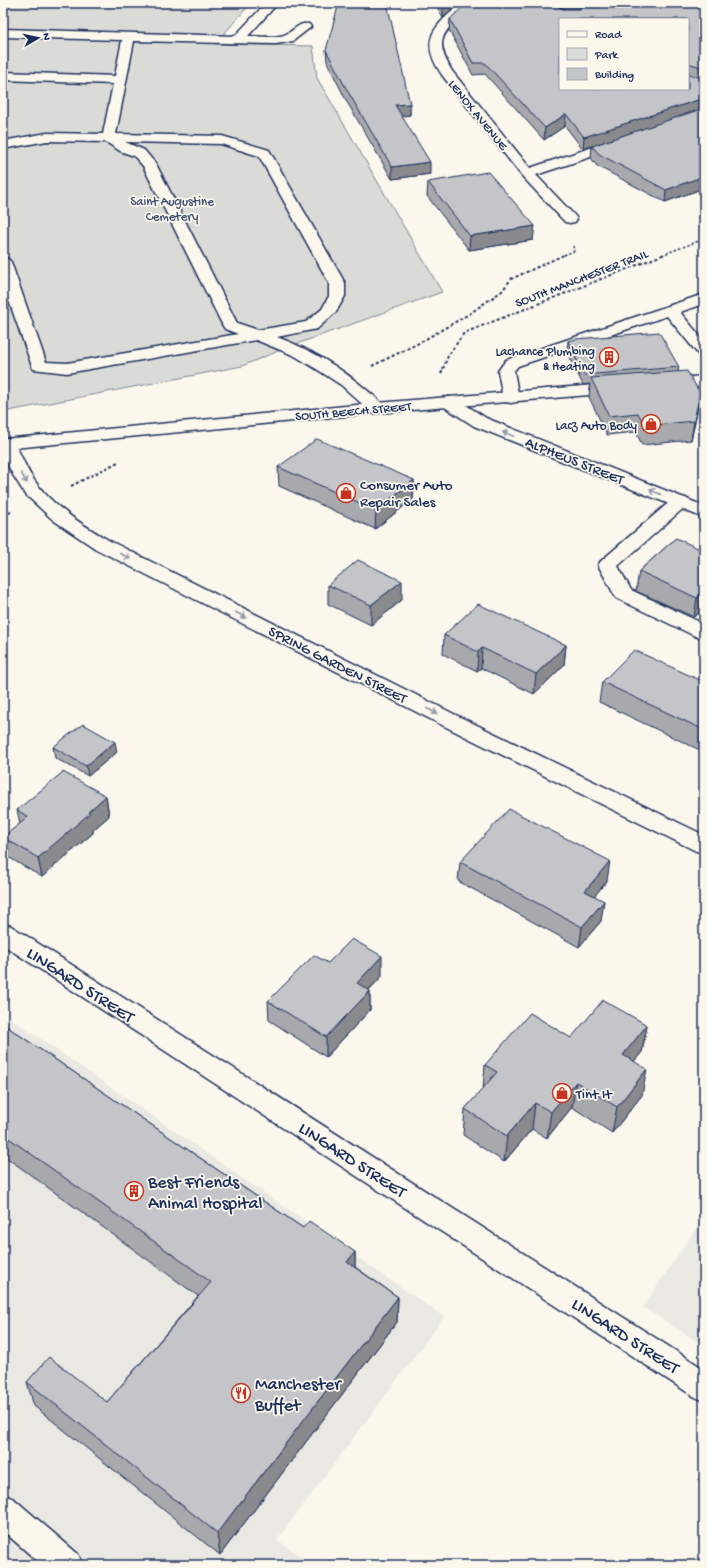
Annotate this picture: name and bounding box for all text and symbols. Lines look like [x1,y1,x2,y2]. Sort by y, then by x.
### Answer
north arrow [18,18,58,58]
legend [559,18,689,90]
text: Road [595,29,622,43]
text: N [39,32,52,41]
text: Park [594,49,620,63]
text: Building [594,69,634,83]
street label: LENOX AVENUE [444,77,511,154]
park label: Saint Augustine Cemetery [130,195,214,225]
street label: SOUTH MANCHESTER TRAIL [513,247,652,312]
place label: Lachance Plumbing & Heating [495,345,595,375]
building icon: Lachance Plumbing & Heating [598,346,620,368]
street label: SOUTH BEECH STREET [295,400,413,425]
shop icon: Lacz Auto Body [640,413,662,435]
place label: Lacz Auto Body [555,419,638,434]
one-way arrow [502,429,514,437]
street label: ALPHEUS STREET [522,434,627,490]
one-way arrow [20,472,28,484]
place label: Consumer Auto Repair Sales [360,477,453,512]
shop icon: Consumer Auto Repair Sales [335,482,357,504]
one-way arrow [649,488,661,496]
one-way arrow [119,553,131,560]
one-way arrow [235,611,247,619]
street label: SPRING GARDEN STREET [265,623,411,709]
one-way arrow [426,708,438,715]
street label: LINGARD STREET [22,943,138,1029]
shop icon: Tint It [551,1082,573,1104]
place label: Tint It [575,1086,613,1104]
street label: LINGARD STREET [294,1118,410,1204]
place label: Best Friends Animal Hospital [147,1173,262,1215]
building icon: Best Friends Animal Hospital [123,1180,145,1202]
street label: LINGARD STREET [567,1294,683,1380]
place label: Manchester Buffet [254,1375,342,1417]
restaurant icon: Manchester Buffet [230,1382,252,1404]

